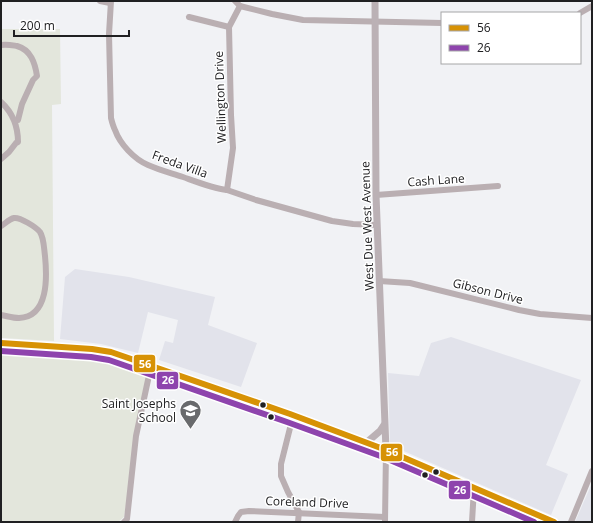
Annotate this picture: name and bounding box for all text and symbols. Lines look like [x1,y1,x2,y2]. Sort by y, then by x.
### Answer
scale bar [14,12,129,38]
legend [441,12,581,64]
text: 200 m [20,17,55,34]
text: 56 [477,19,491,36]
text: 26 [477,39,491,56]
street label: Wellington Drive [210,50,230,143]
street label: Freda Villa [150,146,210,182]
street label: West Due West Avenue [356,161,378,291]
street label: Cash Lane [407,169,466,190]
street label: Gibson Drive [451,274,525,308]
line badge: 56 [133,354,156,373]
text: 56 [139,356,151,371]
line badge: 26 [156,371,179,390]
text: 26 [162,372,174,387]
place label: Saint Josephs School [102,395,176,426]
school or university icon: Saint Josephs School [178,397,204,430]
unlabelled marker [258,400,268,410]
unlabelled marker [266,412,276,422]
line badge: 56 [380,443,403,462]
text: 56 [386,444,398,459]
unlabelled marker [431,467,441,477]
unlabelled marker [420,470,430,480]
line badge: 26 [448,480,471,500]
text: 26 [454,482,466,497]
street label: Coreland Drive [265,492,349,512]

